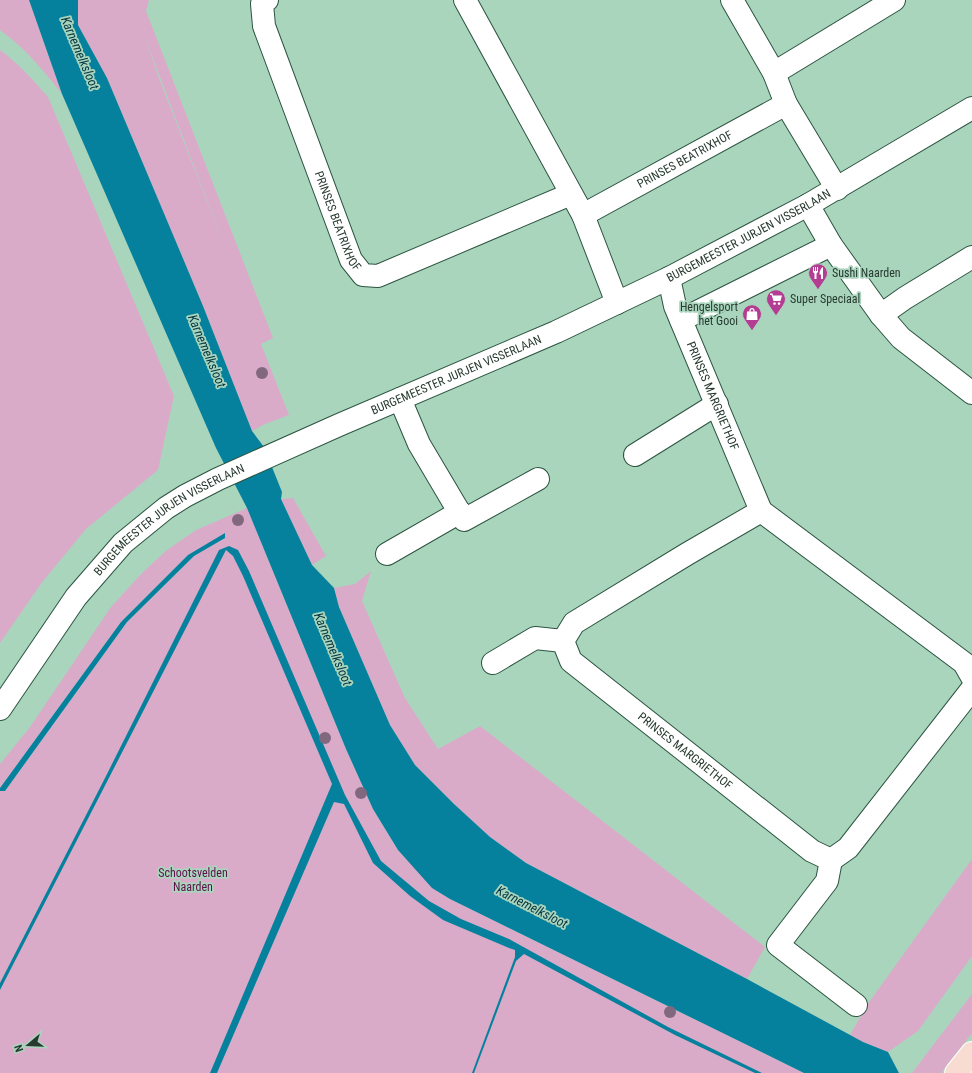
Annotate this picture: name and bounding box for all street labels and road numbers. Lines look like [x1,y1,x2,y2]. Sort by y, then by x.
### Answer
street label: PRINSES BEATRIXHOF [635,128,735,191]
street label: PRINSES BEATRIXHOF [312,169,364,274]
street label: BURGEMEESTER JURJEN VISSERLAAN [664,186,833,285]
street label: BURGEMEESTER JURJEN VISSERLAAN [369,332,543,417]
street label: PRINSES MARGRIETHOF [684,339,742,452]
street label: BURGEMEESTER JURJEN VISSERLAAN [91,461,246,578]
street label: PRINSES MARGRIETHOF [635,709,735,793]

